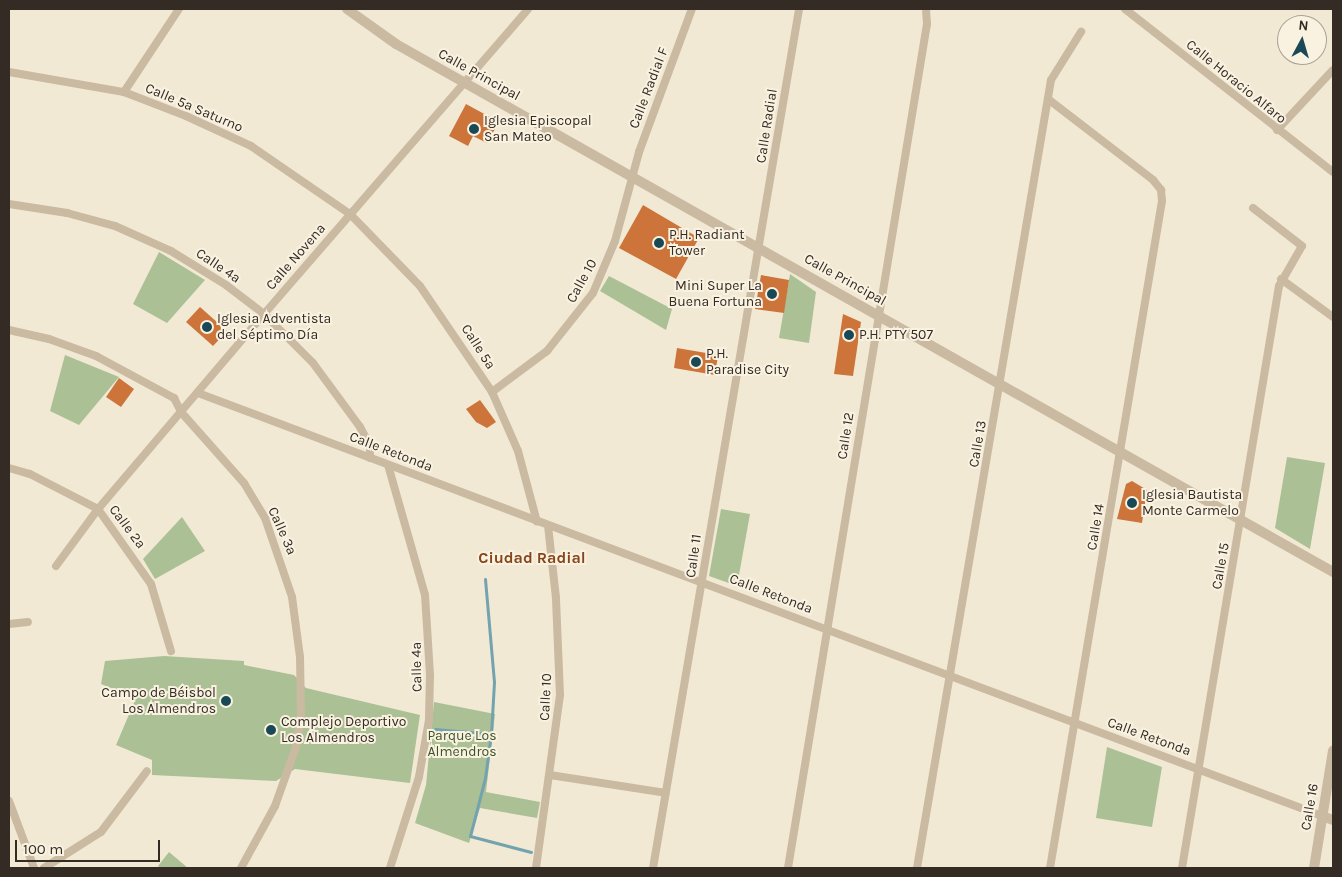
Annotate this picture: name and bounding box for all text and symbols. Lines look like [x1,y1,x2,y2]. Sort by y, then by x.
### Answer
north arrow [1277,15,1327,65]
text: N [1298,17,1309,35]
street label: Calle Horacio Alfaro [1183,36,1289,128]
street label: Calle Radial F [626,45,672,131]
street label: Calle Principal [435,46,523,104]
street label: Calle 5a Saturno [143,80,245,136]
street label: Calle Radial [753,88,781,164]
place label: Iglesia Episcopal San Mateo [484,113,592,146]
marker: Iglesia Episcopal San Mateo [468,123,480,135]
street label: Calle Novena [263,220,329,294]
place label: P.H. Radiant Tower [669,227,745,260]
marker: P.H. Radiant Tower [653,237,665,249]
street label: Calle 4a [193,245,243,287]
street label: Calle Principal [801,251,889,309]
street label: Calle 10 [563,256,601,306]
place label: Mini Super La Buena Fortuna [669,278,762,310]
marker: Mini Super La Buena Fortuna [766,288,778,300]
place label: Iglesia Adventista del Séptimo Día [217,311,331,344]
marker: Iglesia Adventista del Séptimo Día [201,321,213,333]
street label: Calle 5a [457,321,499,373]
place label: P.H. PTY 507 [859,327,933,343]
marker: P.H. PTY 507 [843,329,855,341]
place label: P.H. Paradise City [706,346,789,378]
marker: P.H. Paradise City [690,356,702,368]
street label: Calle 12 [834,411,858,461]
street label: Calle 13 [966,419,990,469]
street label: Calle Retonda [347,428,435,476]
place label: Iglesia Bautista Monte Carmelo [1142,487,1242,520]
marker: Iglesia Bautista Monte Carmelo [1126,497,1138,509]
street label: Calle 2a [105,502,149,552]
street label: Calle 14 [1084,502,1108,552]
street label: Calle 3a [264,504,300,558]
street label: Calle 11 [683,533,705,579]
street label: Calle 15 [1209,541,1233,591]
district label: Ciudad Radial [478,548,586,568]
street label: Calle Retonda [727,570,815,618]
street label: Calle 4a [408,642,426,692]
street label: Calle 10 [536,673,556,721]
place label: Campo de Béisbol Los Almendros [101,685,216,718]
marker: Campo de Béisbol Los Almendros [220,695,232,707]
place label: Complejo Deportivo Los Almendros [281,714,406,746]
street label: Calle Retonda [1105,714,1193,760]
marker: Complejo Deportivo Los Almendros [265,724,277,736]
park label: Parque Los Almendros [427,728,497,760]
street label: Calle 16 [1298,782,1322,832]
scale bar [18,830,162,862]
text: 100 m [23,840,63,858]

